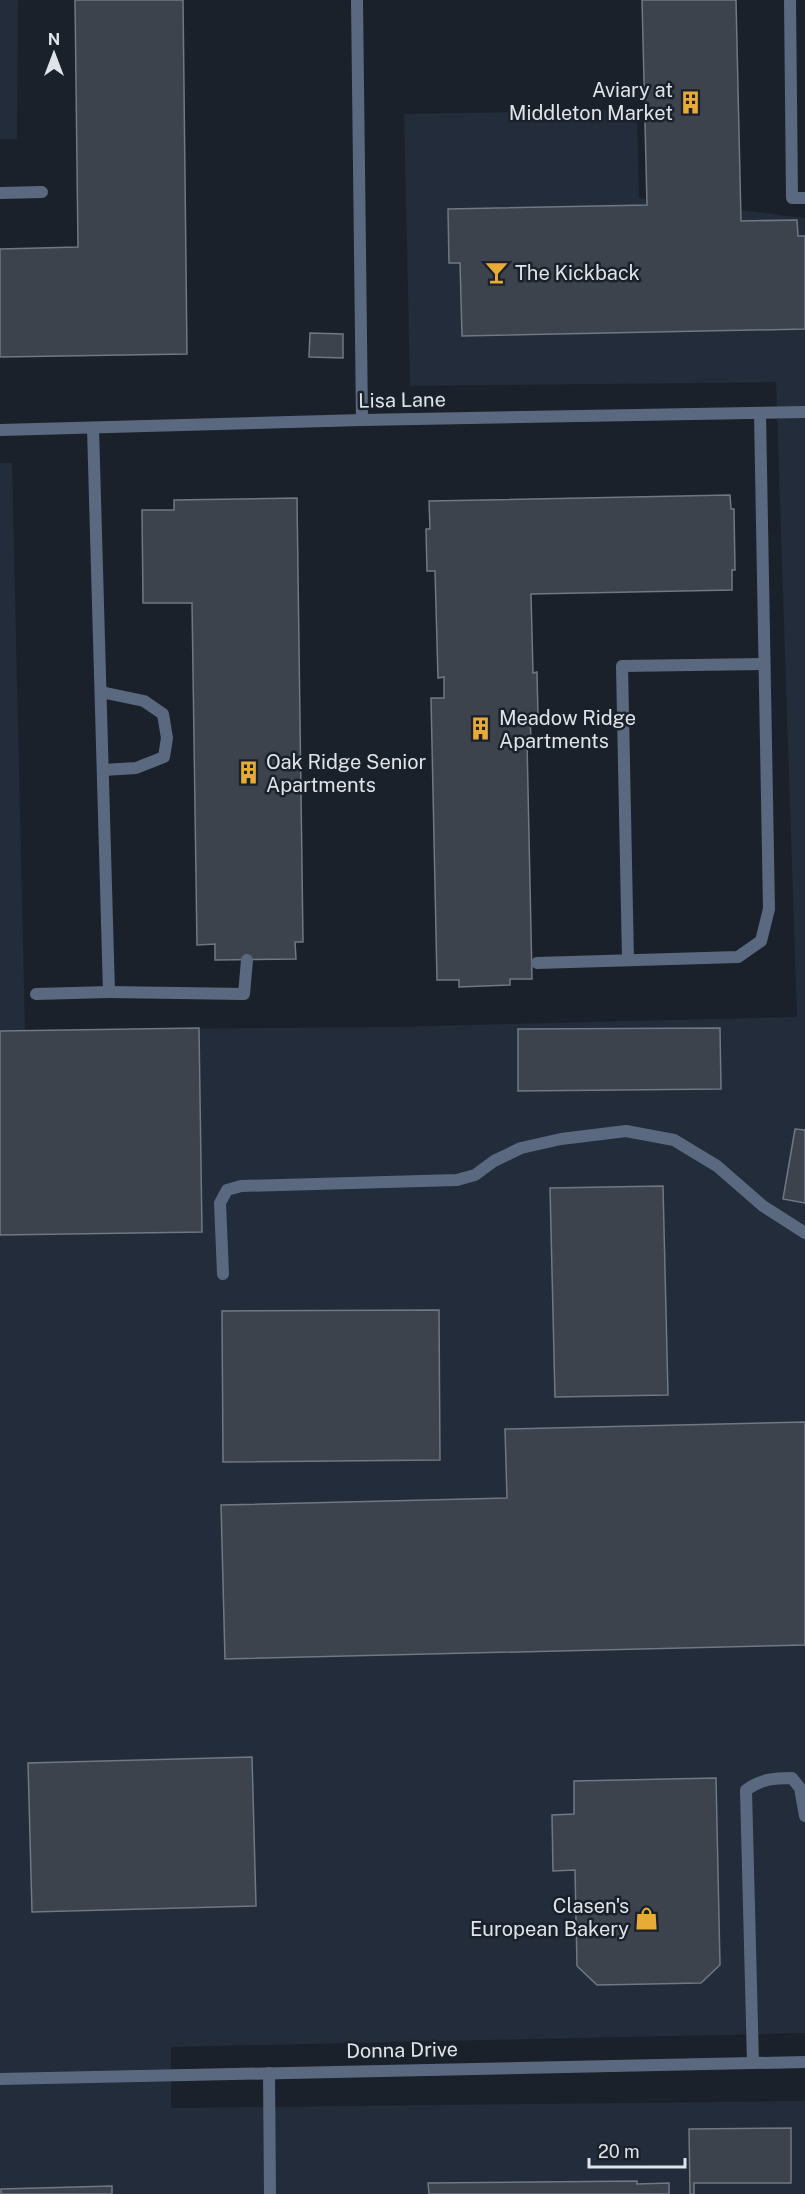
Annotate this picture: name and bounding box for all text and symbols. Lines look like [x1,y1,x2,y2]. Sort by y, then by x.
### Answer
north arrow [24,24,84,84]
text: N [48,30,60,49]
place label: Aviary at Middleton Market [509,78,673,125]
building icon: Aviary at Middleton Market [678,89,704,115]
bar icon: The Kickback [484,260,510,286]
place label: The Kickback [515,261,640,285]
street label: Lisa Lane [358,387,446,413]
place label: Meadow Ridge Apartments [499,706,636,753]
building icon: Meadow Ridge Apartments [468,716,494,742]
place label: Oak Ridge Senior Apartments [266,750,427,797]
building icon: Oak Ridge Senior Apartments [235,760,261,786]
place label: Clasen's European Bakery [470,1894,629,1941]
shop icon: Clasen's European Bakery [634,1905,660,1931]
street label: Donna Drive [346,2037,458,2063]
scale bar [589,2131,685,2169]
text: 20 m [598,2141,640,2162]

